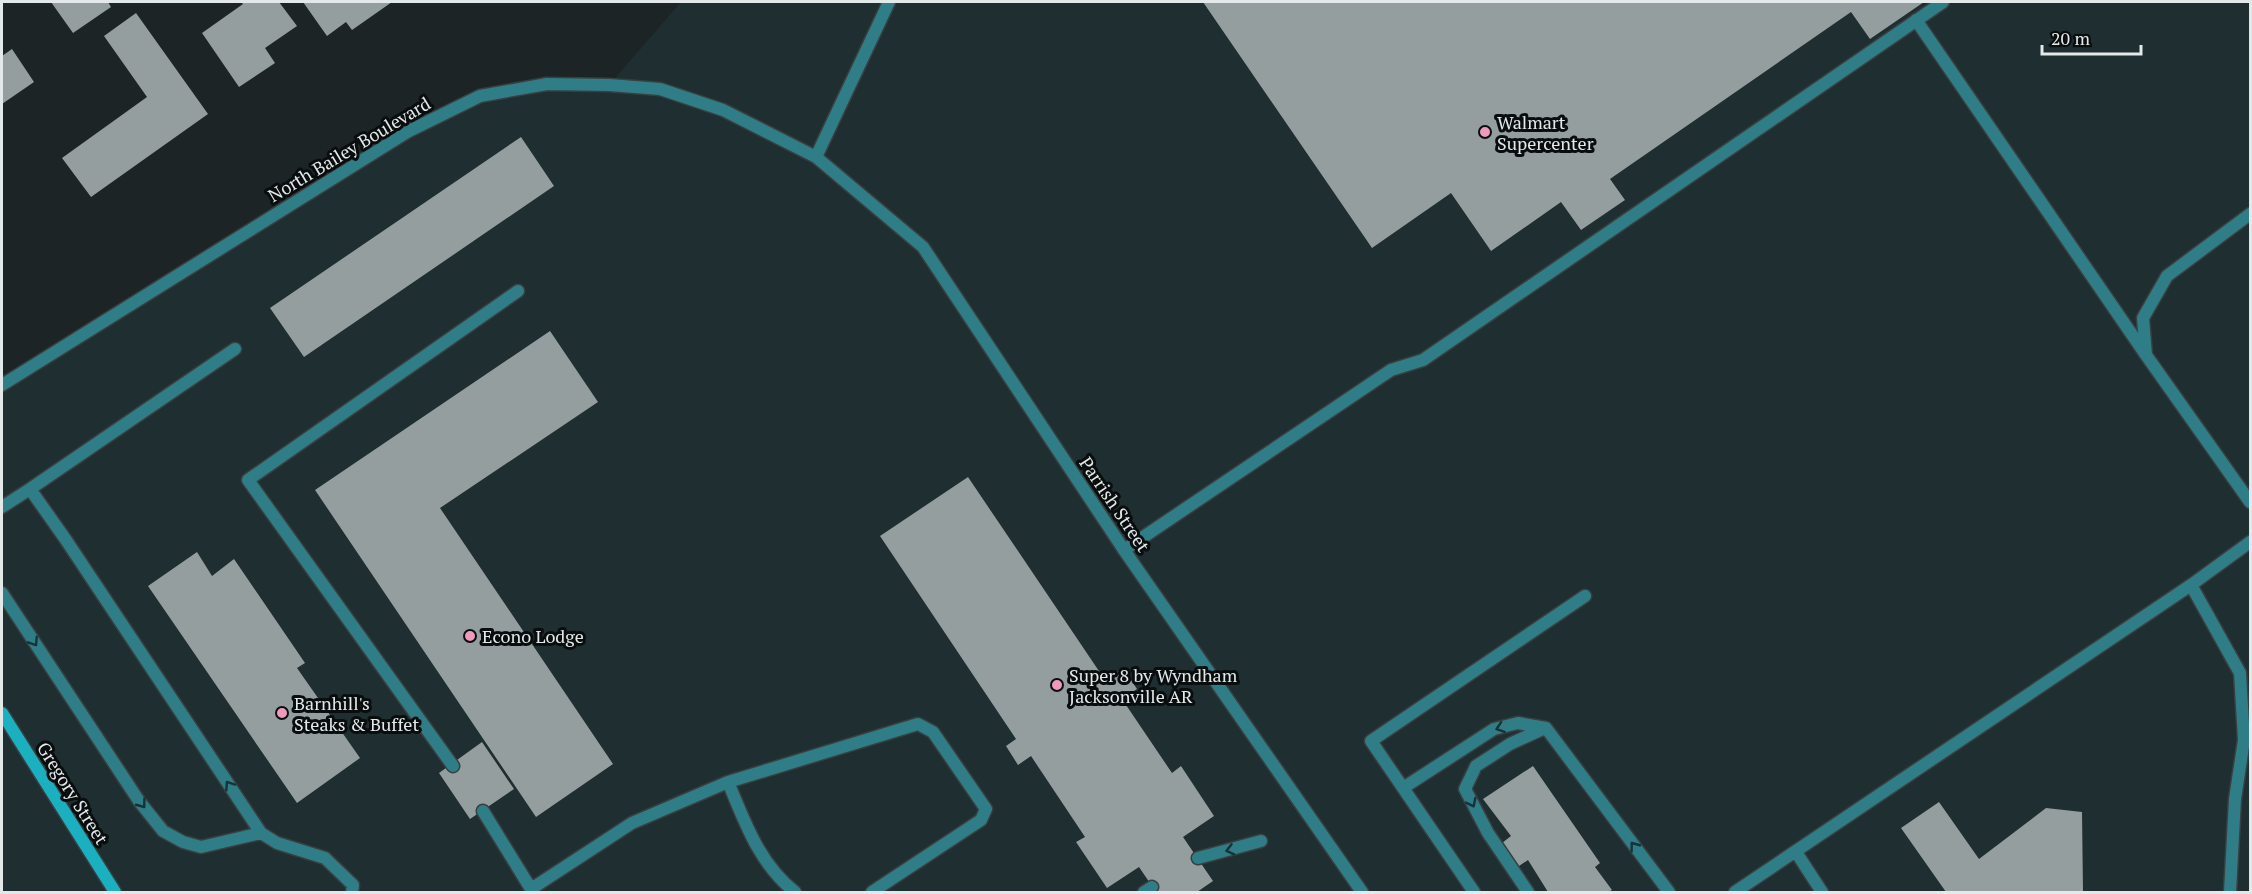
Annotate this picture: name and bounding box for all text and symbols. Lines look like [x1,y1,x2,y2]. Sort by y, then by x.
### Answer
scale bar [2042,18,2141,56]
text: 20 m [2051,26,2091,50]
street label: North Bailey Boulevard [263,91,435,207]
place label: Walmart Supercenter [1497,110,1594,155]
marker: Walmart Supercenter [1478,125,1492,139]
street label: Parrish Street [1074,452,1156,556]
place label: Econo Lodge [482,624,584,648]
marker: Econo Lodge [463,629,477,643]
one-way arrow [27,635,38,646]
place label: Super 8 by Wyndham Jacksonville AR [1069,663,1238,708]
marker: Super 8 by Wyndham Jacksonville AR [1050,678,1064,692]
place label: Barnhill's Steaks & Buffet [294,691,419,736]
marker: Barnhill's Steaks & Buffet [275,706,289,720]
one-way arrow [1495,721,1506,734]
street label: Gregory Street [32,737,114,849]
one-way arrow [225,780,236,791]
one-way arrow [1464,796,1476,807]
one-way arrow [134,797,145,808]
one-way arrow [1630,841,1641,852]
one-way arrow [1225,842,1235,855]

